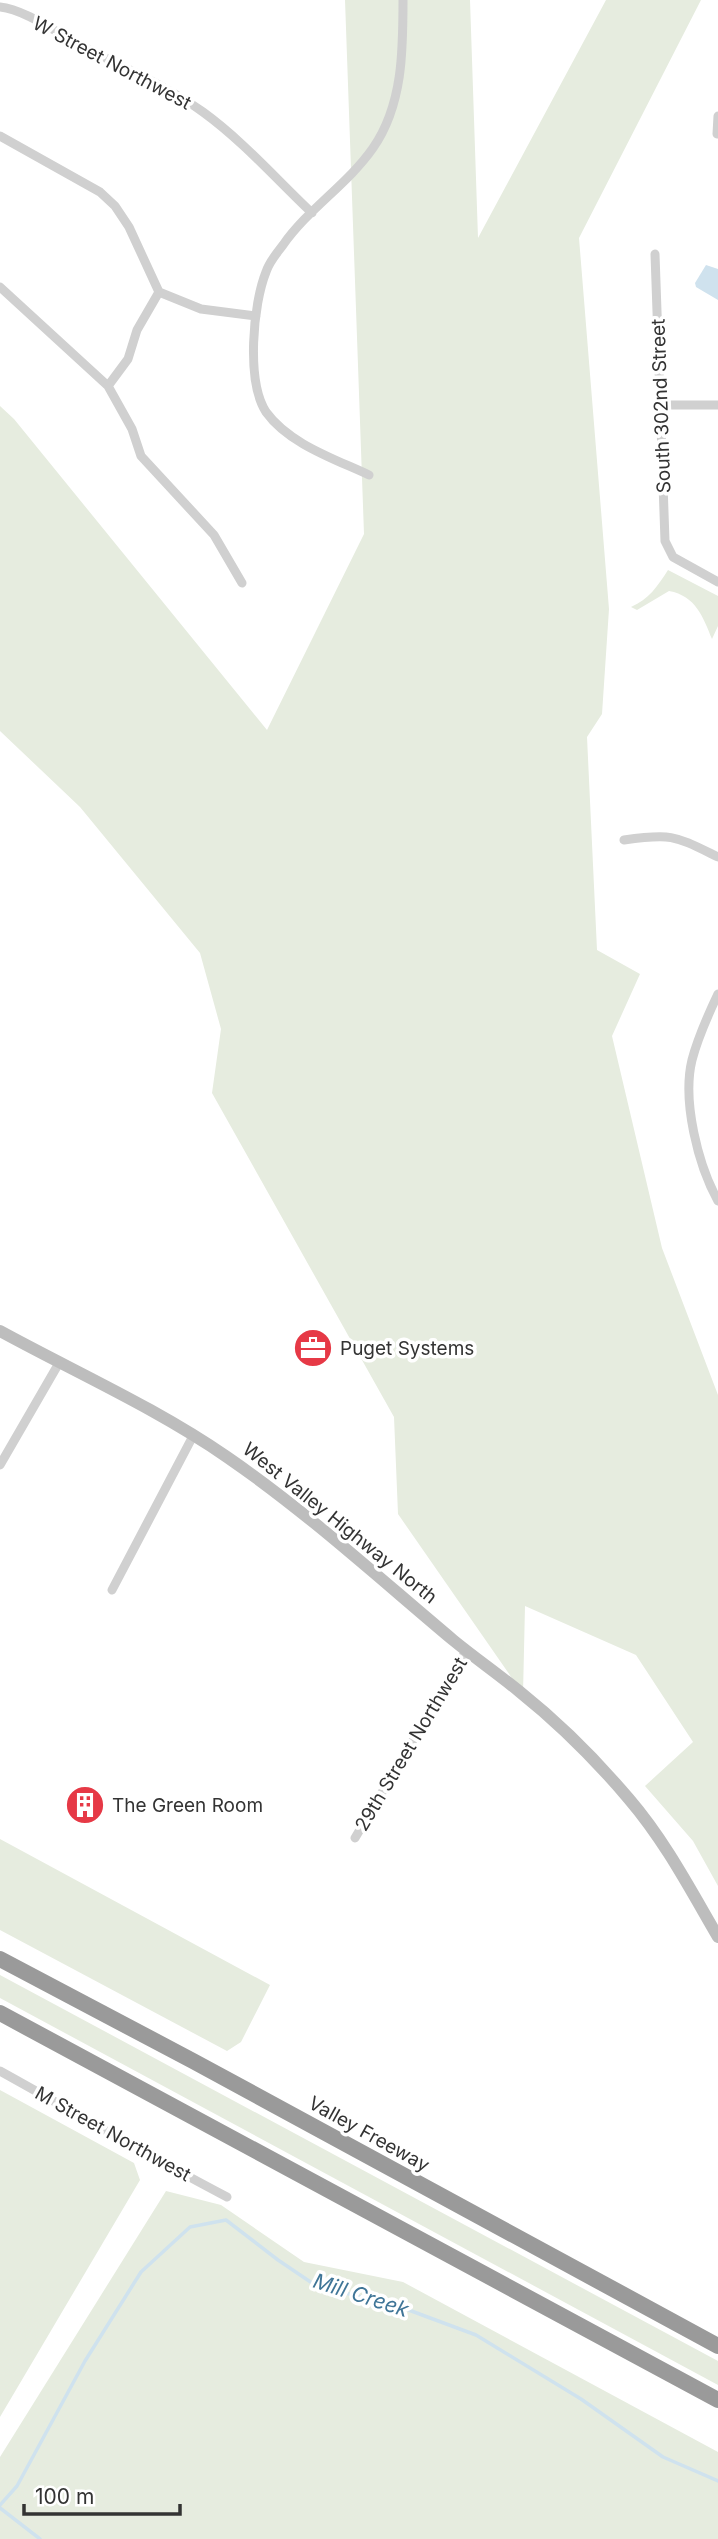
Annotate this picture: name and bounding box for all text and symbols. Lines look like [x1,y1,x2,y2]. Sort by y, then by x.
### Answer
street label: W Street Northwest [29,11,195,115]
street label: South 302nd Street [646,318,676,494]
office icon: Puget Systems [292,1327,334,1369]
place label: Puget Systems [340,1337,474,1360]
street label: West Valley Highway North [238,1437,442,1609]
street label: 29th Street Northwest [350,1653,472,1835]
building icon: The Green Room [64,1784,106,1826]
place label: The Green Room [112,1794,263,1817]
street label: M Street Northwest [31,2082,195,2186]
street label: Valley Freeway [305,2091,434,2177]
water label: Mill Creek [310,2268,412,2322]
scale bar [24,2472,180,2516]
text: 100 m [35,2484,94,2509]

